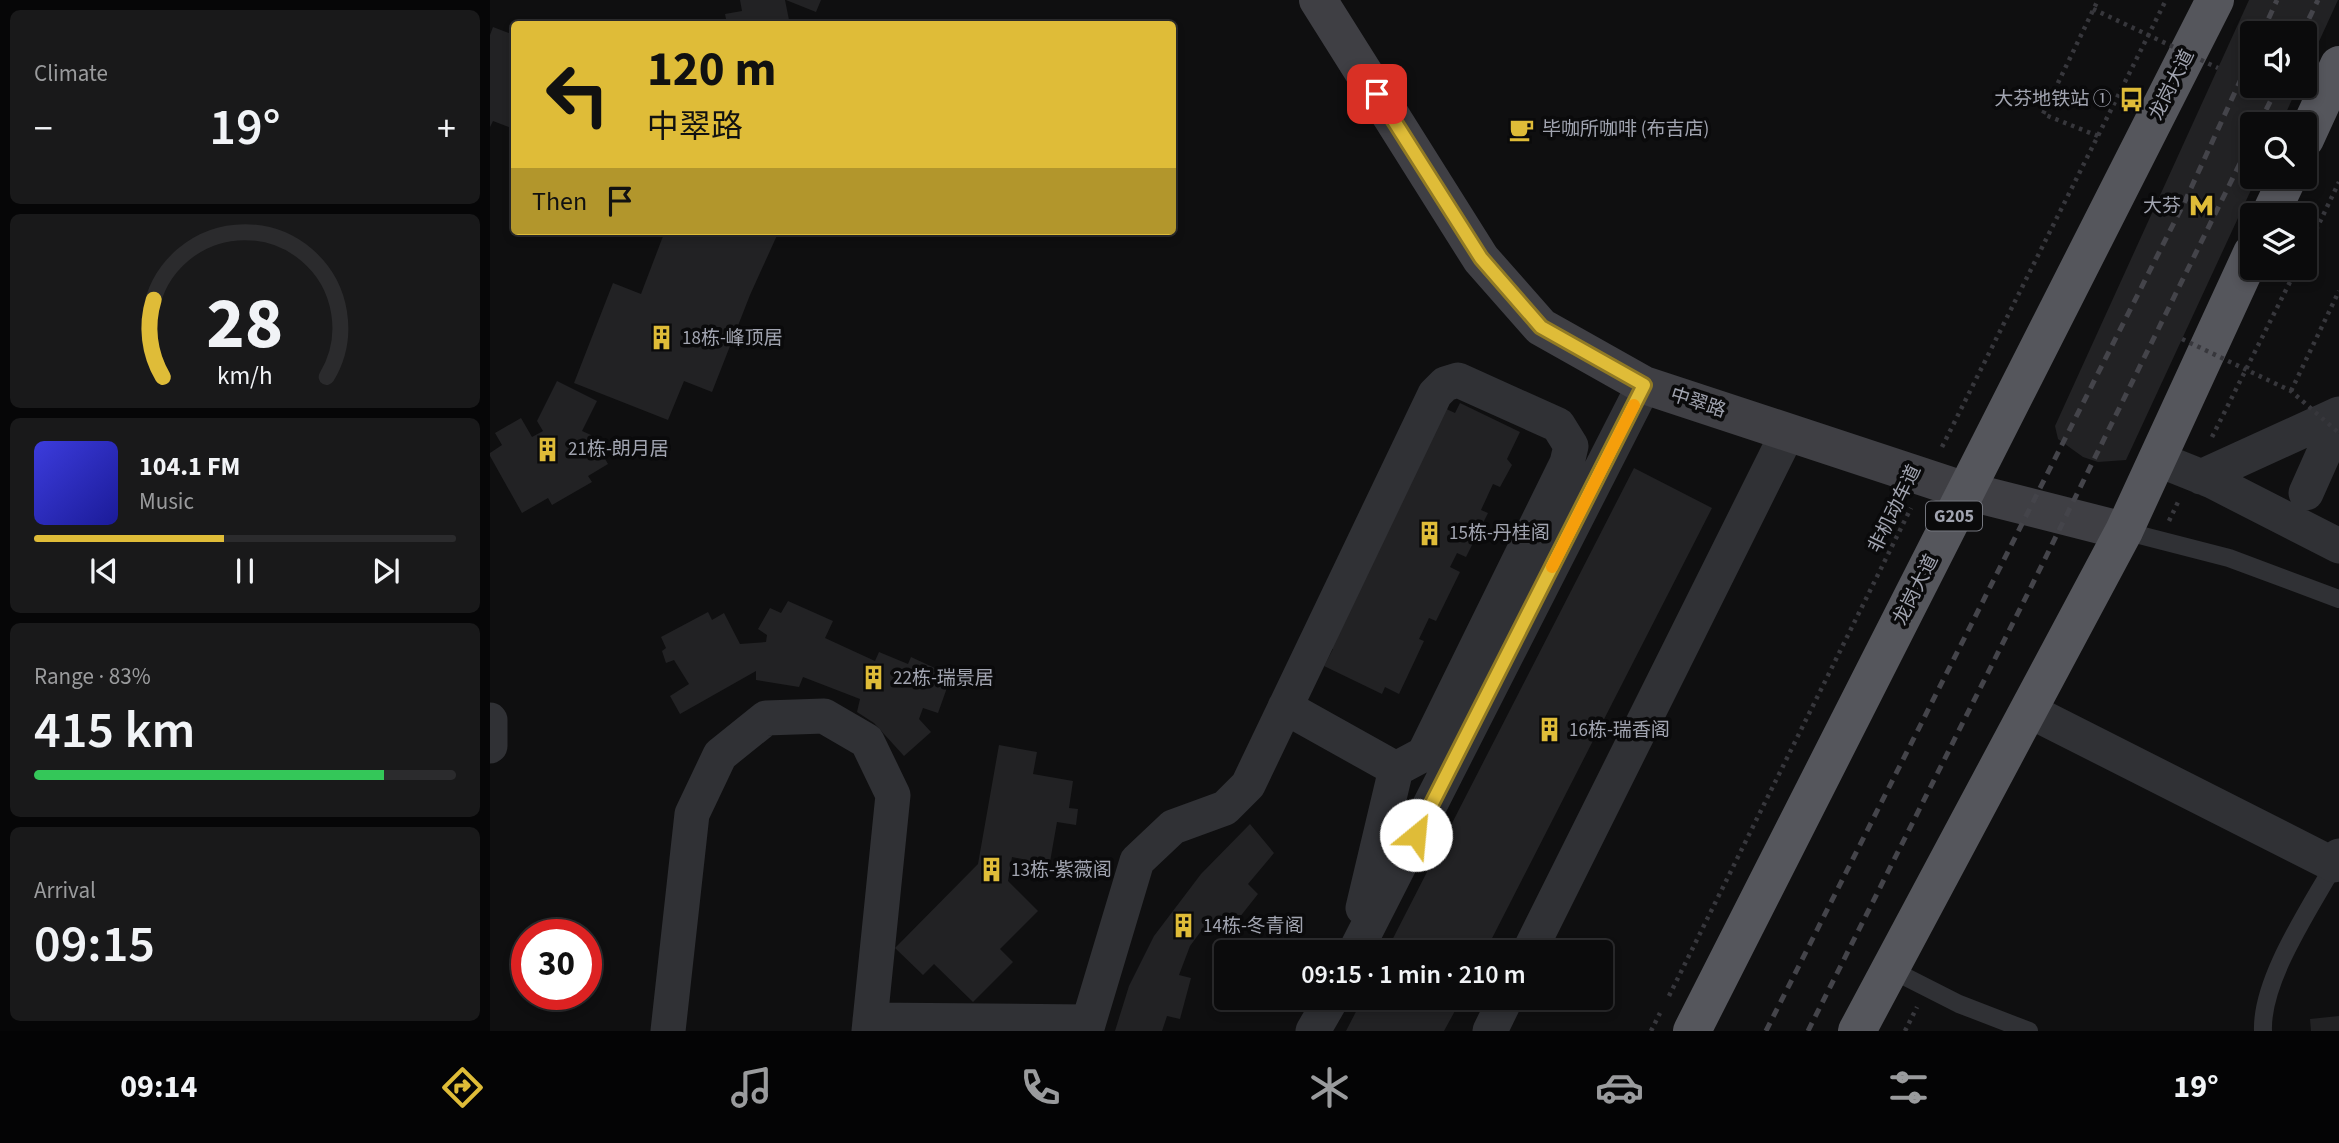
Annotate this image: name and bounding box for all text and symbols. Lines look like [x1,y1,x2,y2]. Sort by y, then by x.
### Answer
map controls [2240,21,2317,280]
button: sound [2240,21,2317,98]
text: 120 m [647,35,776,105]
street label: 龙岗大道 [2143,45,2201,125]
icon: left [532,49,623,140]
text: Climate [34,57,108,90]
pin [1347,64,1407,124]
icon: arrive [1358,75,1396,113]
bus stop icon: 大芬地铁站 ① [2118,85,2146,113]
place label: 大芬地铁站 ① [1994,86,2112,113]
text: 19° [209,91,281,165]
text: − [34,102,53,156]
text: + [437,102,456,156]
text: 中翠路 [647,104,743,150]
button: search [2240,112,2317,189]
cafe icon: 毕咖所咖啡 (布吉店) [1508,115,1536,143]
place label: 毕咖所咖啡 (布吉店) [1542,116,1709,143]
icon: arrive [601,182,639,220]
text: Then [532,183,587,220]
metro station icon: 大芬 [2187,192,2215,220]
place label: 大芬 [2143,193,2181,220]
button: layers [2240,203,2317,280]
text: 28 [207,273,283,377]
building icon: 18栋-峰顶居 [648,324,676,352]
place label: 18栋-峰顶居 [682,325,783,352]
text: km/h [217,358,273,394]
street label: 中翠路 [1667,381,1729,425]
building icon: 21栋-朗月居 [534,435,562,463]
place label: 21栋-朗月居 [568,436,669,463]
text: 104.1 FM [139,448,240,485]
street label: 非机动车道 [1862,460,1928,558]
text: Music [139,485,194,518]
road number: G205 [1926,502,1982,530]
building icon: 15栋-丹桂阁 [1415,519,1443,547]
place label: 15栋-丹桂阁 [1449,520,1550,547]
street label: 龙岗大道 [1887,550,1945,630]
icon: previous [85,552,123,590]
icon: pause [226,552,264,590]
icon: next [367,552,405,590]
text: Range · 83% [34,660,151,693]
building icon: 22栋-瑞景居 [859,664,887,692]
place label: 22栋-瑞景居 [893,665,994,692]
text: 415 km [34,694,195,768]
building icon: 16栋-瑞香阁 [1535,716,1563,744]
place label: 16栋-瑞香阁 [1569,717,1670,744]
position arrow [1379,798,1453,872]
building icon: 13栋-紫薇阁 [977,856,1005,884]
place label: 13栋-紫薇阁 [1011,857,1112,884]
text: Arrival [34,874,96,907]
text: 09:15 [34,908,155,982]
building icon: 14栋-冬青阁 [1169,912,1197,940]
place label: 14栋-冬青阁 [1203,913,1304,940]
speed limit sign: 30 [511,919,602,1010]
text: 09:15 · 1 min · 210 m [1301,956,1526,993]
icon: directions [438,1063,487,1112]
icon: music [727,1063,776,1112]
icon: phone [1016,1063,1065,1112]
icon: climate [1305,1063,1354,1112]
icon: car [1595,1063,1644,1112]
icon: filters [1884,1063,1933,1112]
text: 09:14 [120,1064,197,1110]
text: 19° [2173,1064,2219,1110]

